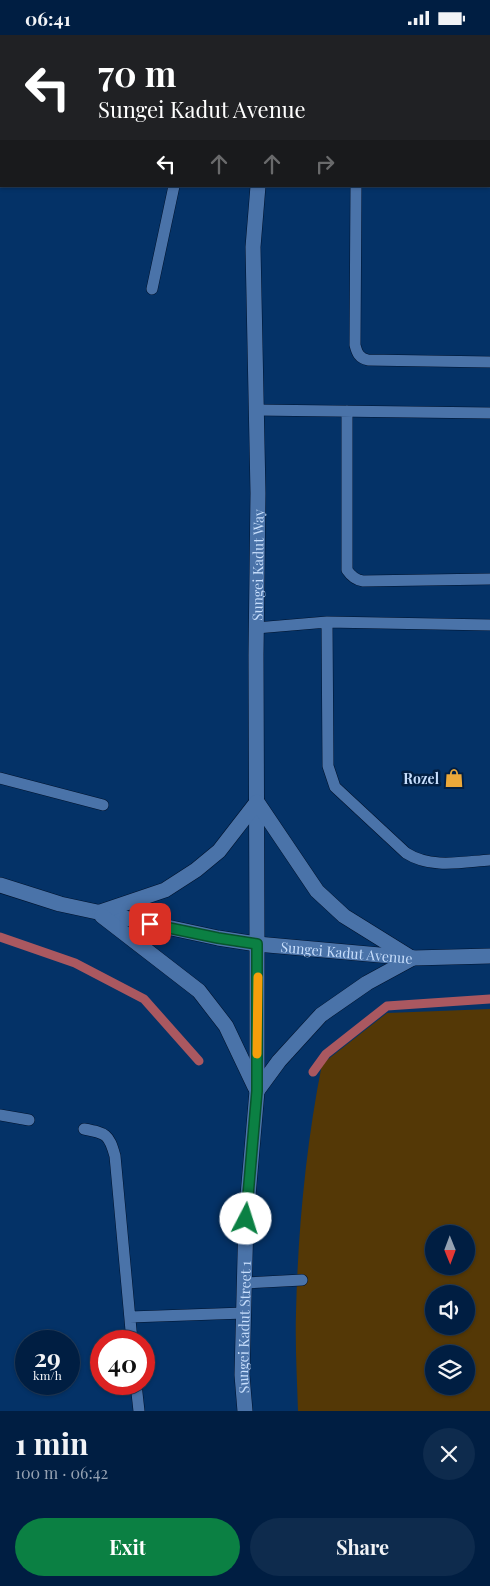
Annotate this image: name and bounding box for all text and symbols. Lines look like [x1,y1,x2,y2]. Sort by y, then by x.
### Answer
text: 06:41 [25,5,71,31]
text: 70 m [98,49,176,96]
icon: left [15,55,80,120]
text: Sungei Kadut Avenue [98,94,306,124]
icon: left [152,150,180,178]
icon: ahead [205,150,233,178]
icon: ahead [258,150,286,178]
icon: right [311,150,339,178]
street label: Sungei Kadut Way [247,509,267,621]
shop icon: Rozel [443,767,465,789]
place label: Rozel [403,769,440,788]
pin [129,903,171,945]
icon: arrive [136,910,164,938]
street label: Sungei Kadut Avenue [280,937,413,967]
position arrow [219,1192,271,1244]
north arrow [425,1225,475,1275]
map controls [425,1225,475,1395]
street label: Sungei Kadut Street 1 [232,1261,254,1394]
button: sound [425,1285,475,1335]
speed limit sign: 40 [90,1330,155,1395]
text: 29 [34,1340,61,1373]
button: layers [425,1345,475,1395]
text: km/h [33,1367,62,1383]
text: 1 min [15,1423,89,1463]
button: close [423,1428,475,1480]
text: 100 m · 06:42 [15,1462,108,1483]
button: Exit [15,1518,240,1576]
button: Share [250,1518,475,1576]

